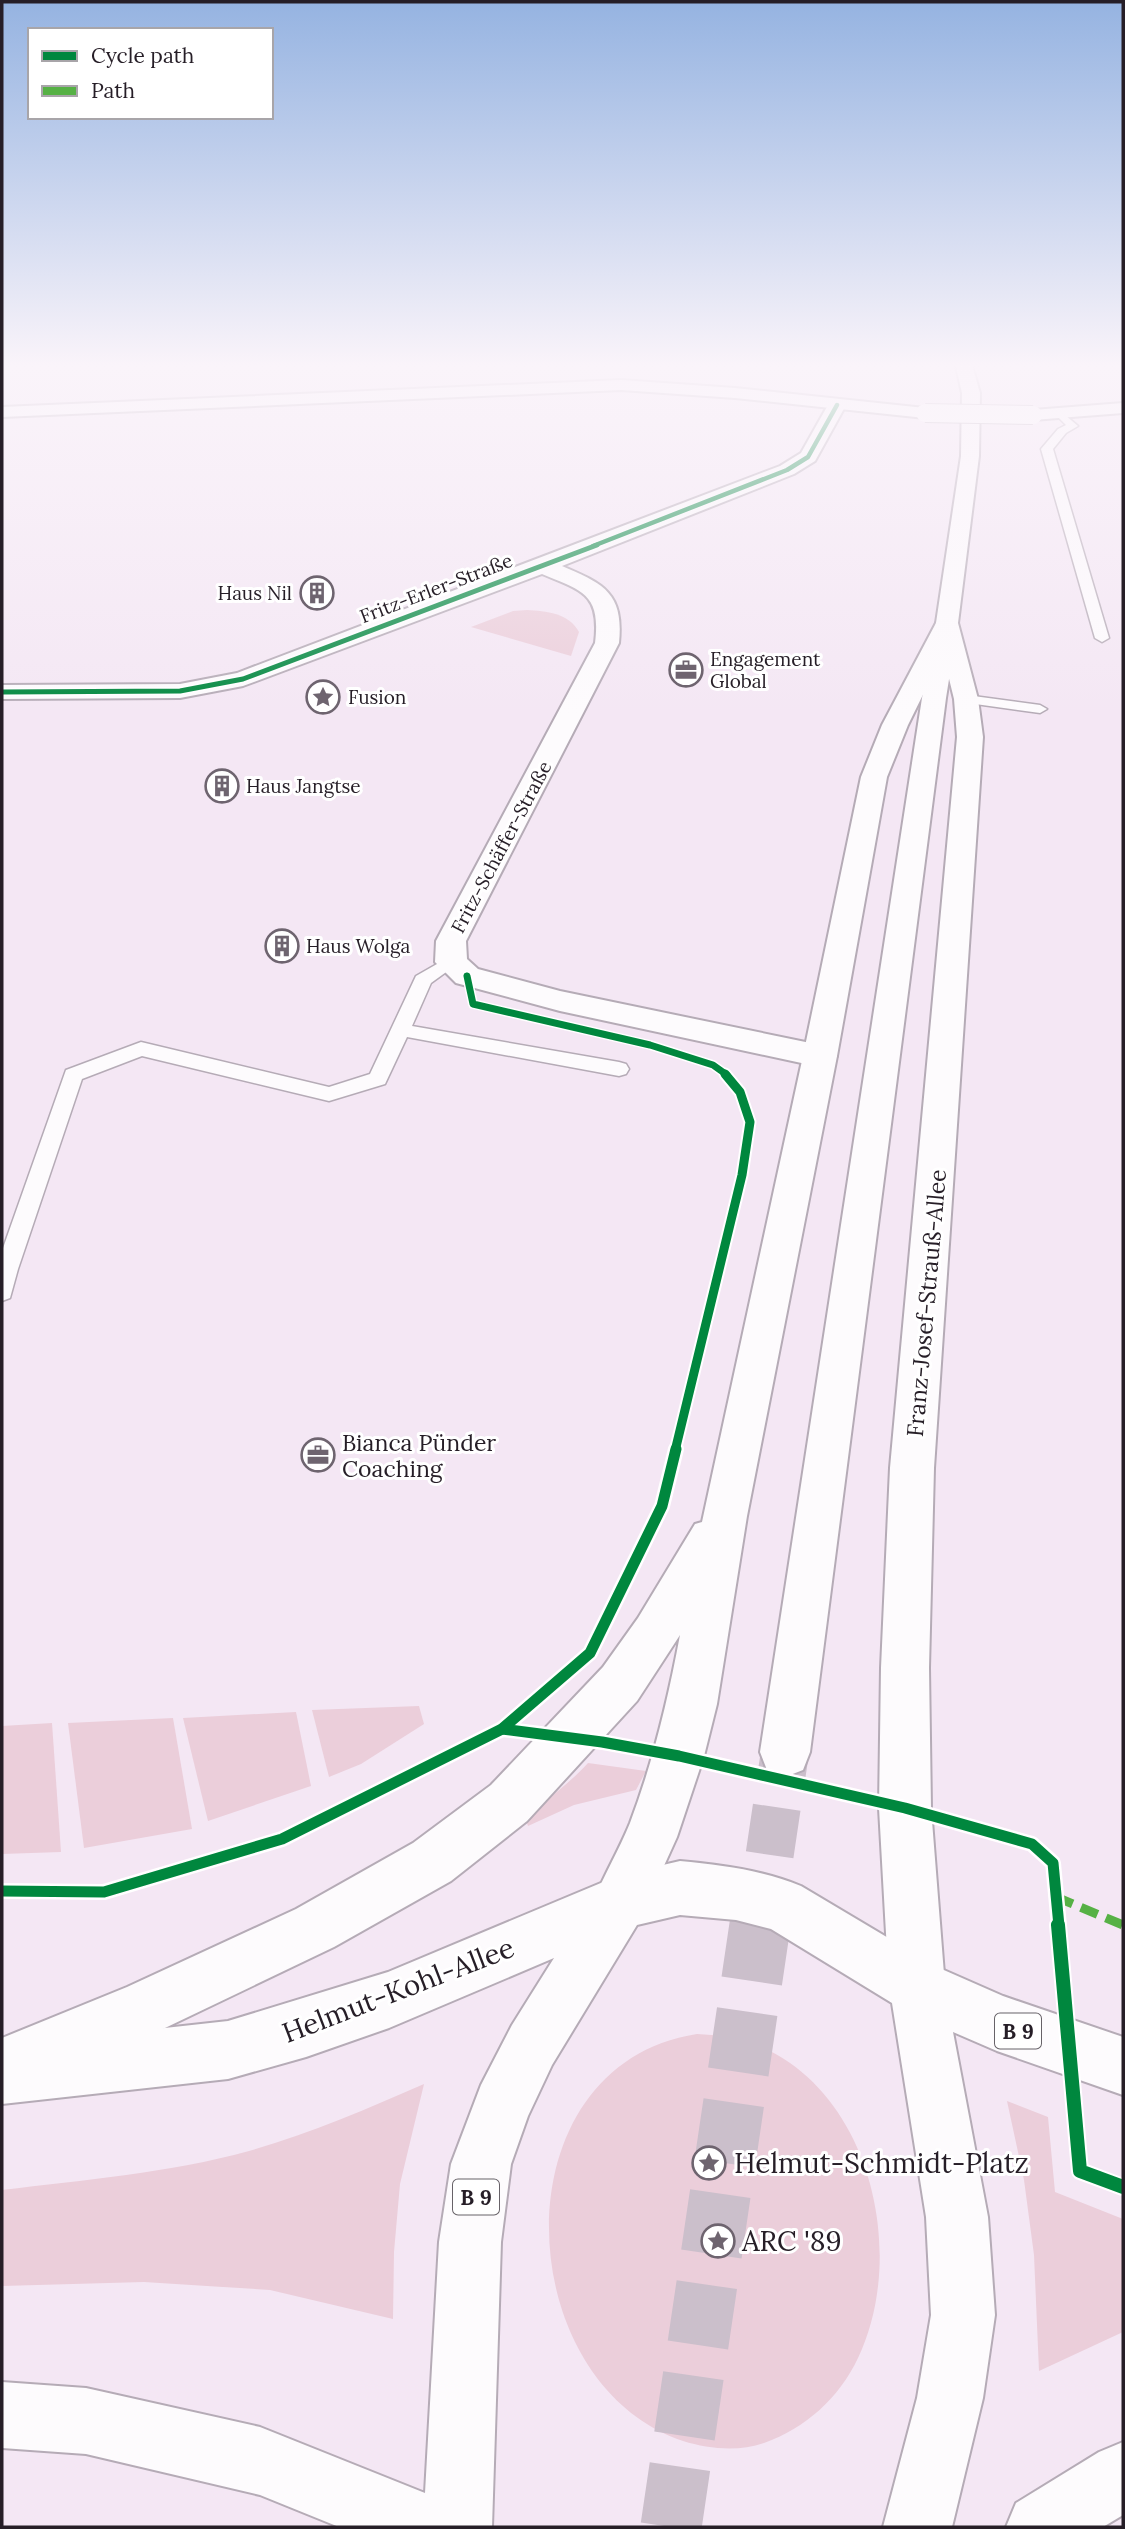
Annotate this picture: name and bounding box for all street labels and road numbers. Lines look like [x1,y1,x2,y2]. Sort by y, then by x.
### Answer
street label: Fritz-Erler-Straße [356,548,516,628]
street label: Fritz-Schäffer-Straße [445,757,557,937]
street label: Franz-Josef-Strauß-Allee [900,1168,952,1438]
street label: Helmut-Kohl-Allee [277,1929,519,2051]
road number: B 9 [995,2014,1041,2048]
road number: B 9 [453,2180,499,2214]

